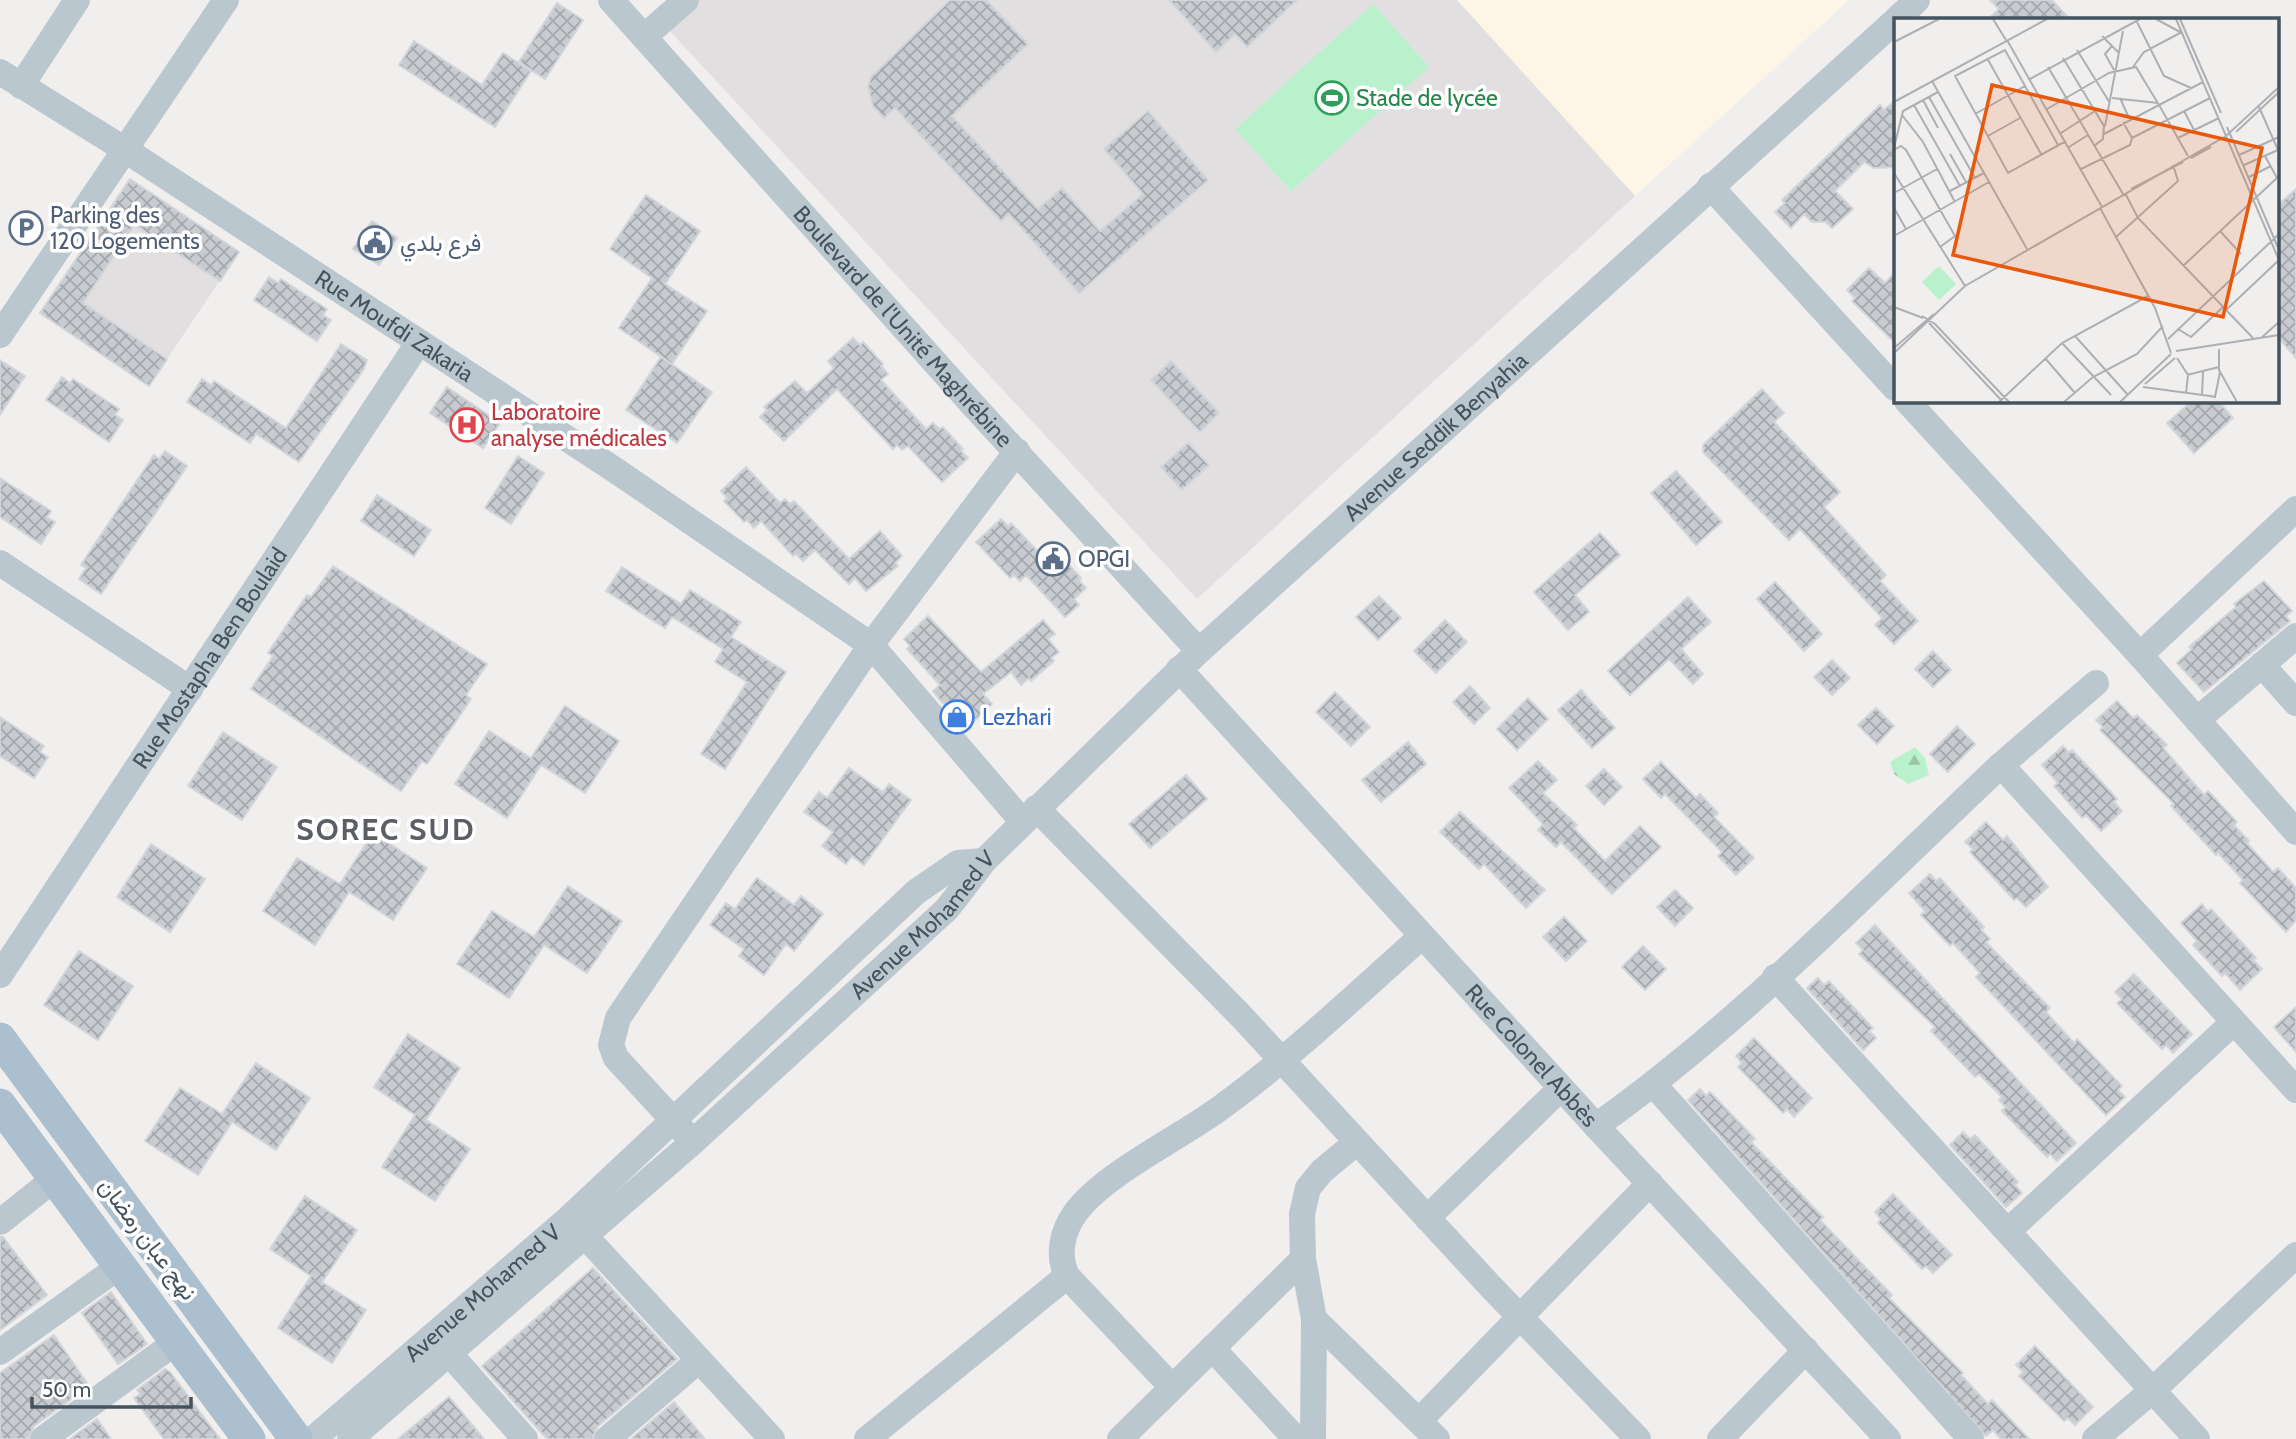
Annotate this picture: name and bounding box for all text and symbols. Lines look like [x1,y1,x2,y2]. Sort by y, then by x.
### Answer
inset map [1894,18,2278,402]
sports icon: Stade de lycée [1313,79,1351,117]
place label: Stade de lycée [1356,84,1498,112]
street label: Boulevard de l'Unité Maghrébine [788,200,1019,453]
place label: Parking des 120 Logements [50,201,200,255]
parking icon: Parking des 120 Logements [7,209,45,247]
public building icon: فرع بلدي [356,224,394,262]
place label: فرع بلدي [400,229,481,262]
street label: Rue Moufdi Zakaria [310,264,479,388]
street label: Avenue Seddik Benyahia [1338,346,1534,527]
place label: Laboratoire analyse médicales [491,398,667,452]
hospital icon: Laboratoire analyse médicales [448,406,486,444]
public building icon: OPGI [1034,540,1072,578]
street label: Rue Mostapha Ben Boulaid [126,542,293,774]
place label: OPGI [1078,545,1130,573]
shop icon: Lezhari [938,698,976,736]
place label: Lezhari [982,703,1052,731]
district label: SOREC SUD [296,811,476,848]
street label: Avenue Mohamed V [844,844,1000,1005]
street label: Rue Colonel Abbès [1459,978,1604,1133]
street label: نهج عبان رمضان [91,1172,203,1307]
street label: Avenue Mohamed V [399,1218,566,1368]
scale bar [32,1366,191,1410]
text: 50 m [42,1377,91,1402]

